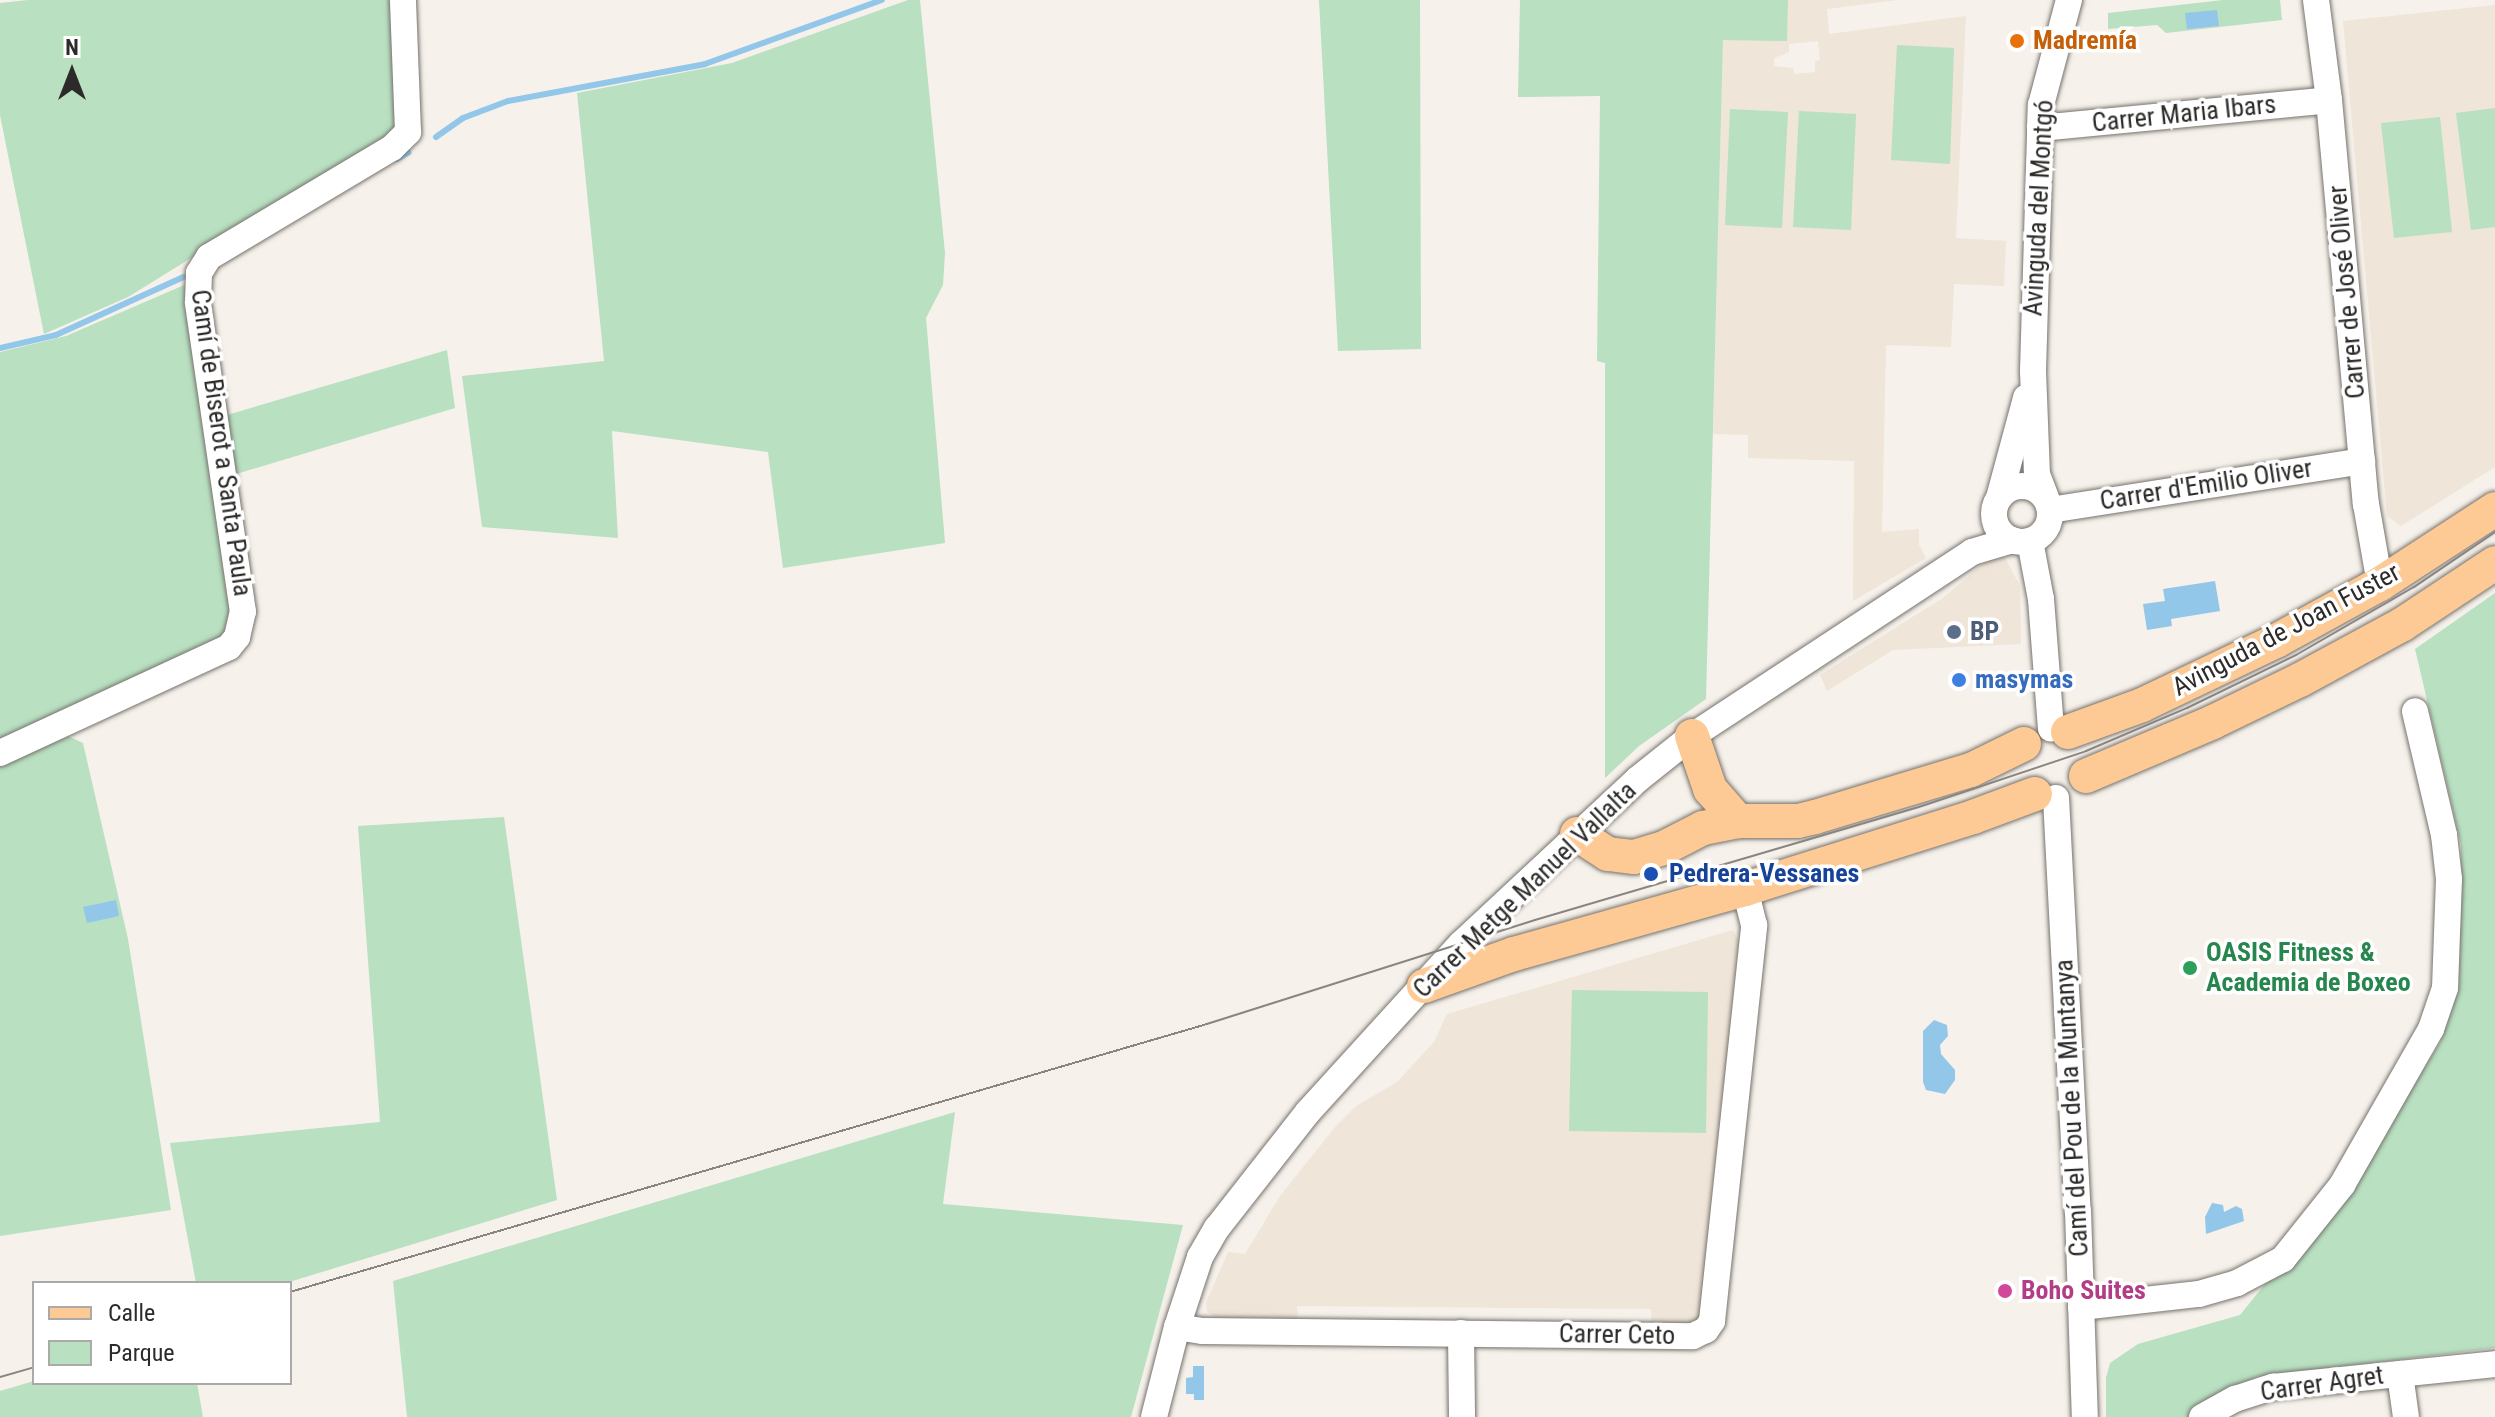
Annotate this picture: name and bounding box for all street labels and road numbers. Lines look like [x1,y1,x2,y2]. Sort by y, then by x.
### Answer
street label: Carrer Maria Ibars [2090,89,2278,139]
street label: Avinguda del Montgó [2018,99,2060,317]
street label: Carrer de José Oliver [2322,184,2372,400]
street label: Camí de Biserot a Santa Paula [184,288,258,598]
street label: Carrer d'Emilio Oliver [2098,453,2314,517]
street label: Avinguda de Joan Fuster [2167,557,2405,703]
street label: Carrer Metge Manuel Vallalta [1407,775,1643,1005]
street label: Camí del Pou de la Muntanya [2049,958,2095,1258]
street label: Carrer Ceto [1559,1318,1675,1352]
street label: Carrer Agret [2258,1360,2386,1408]

